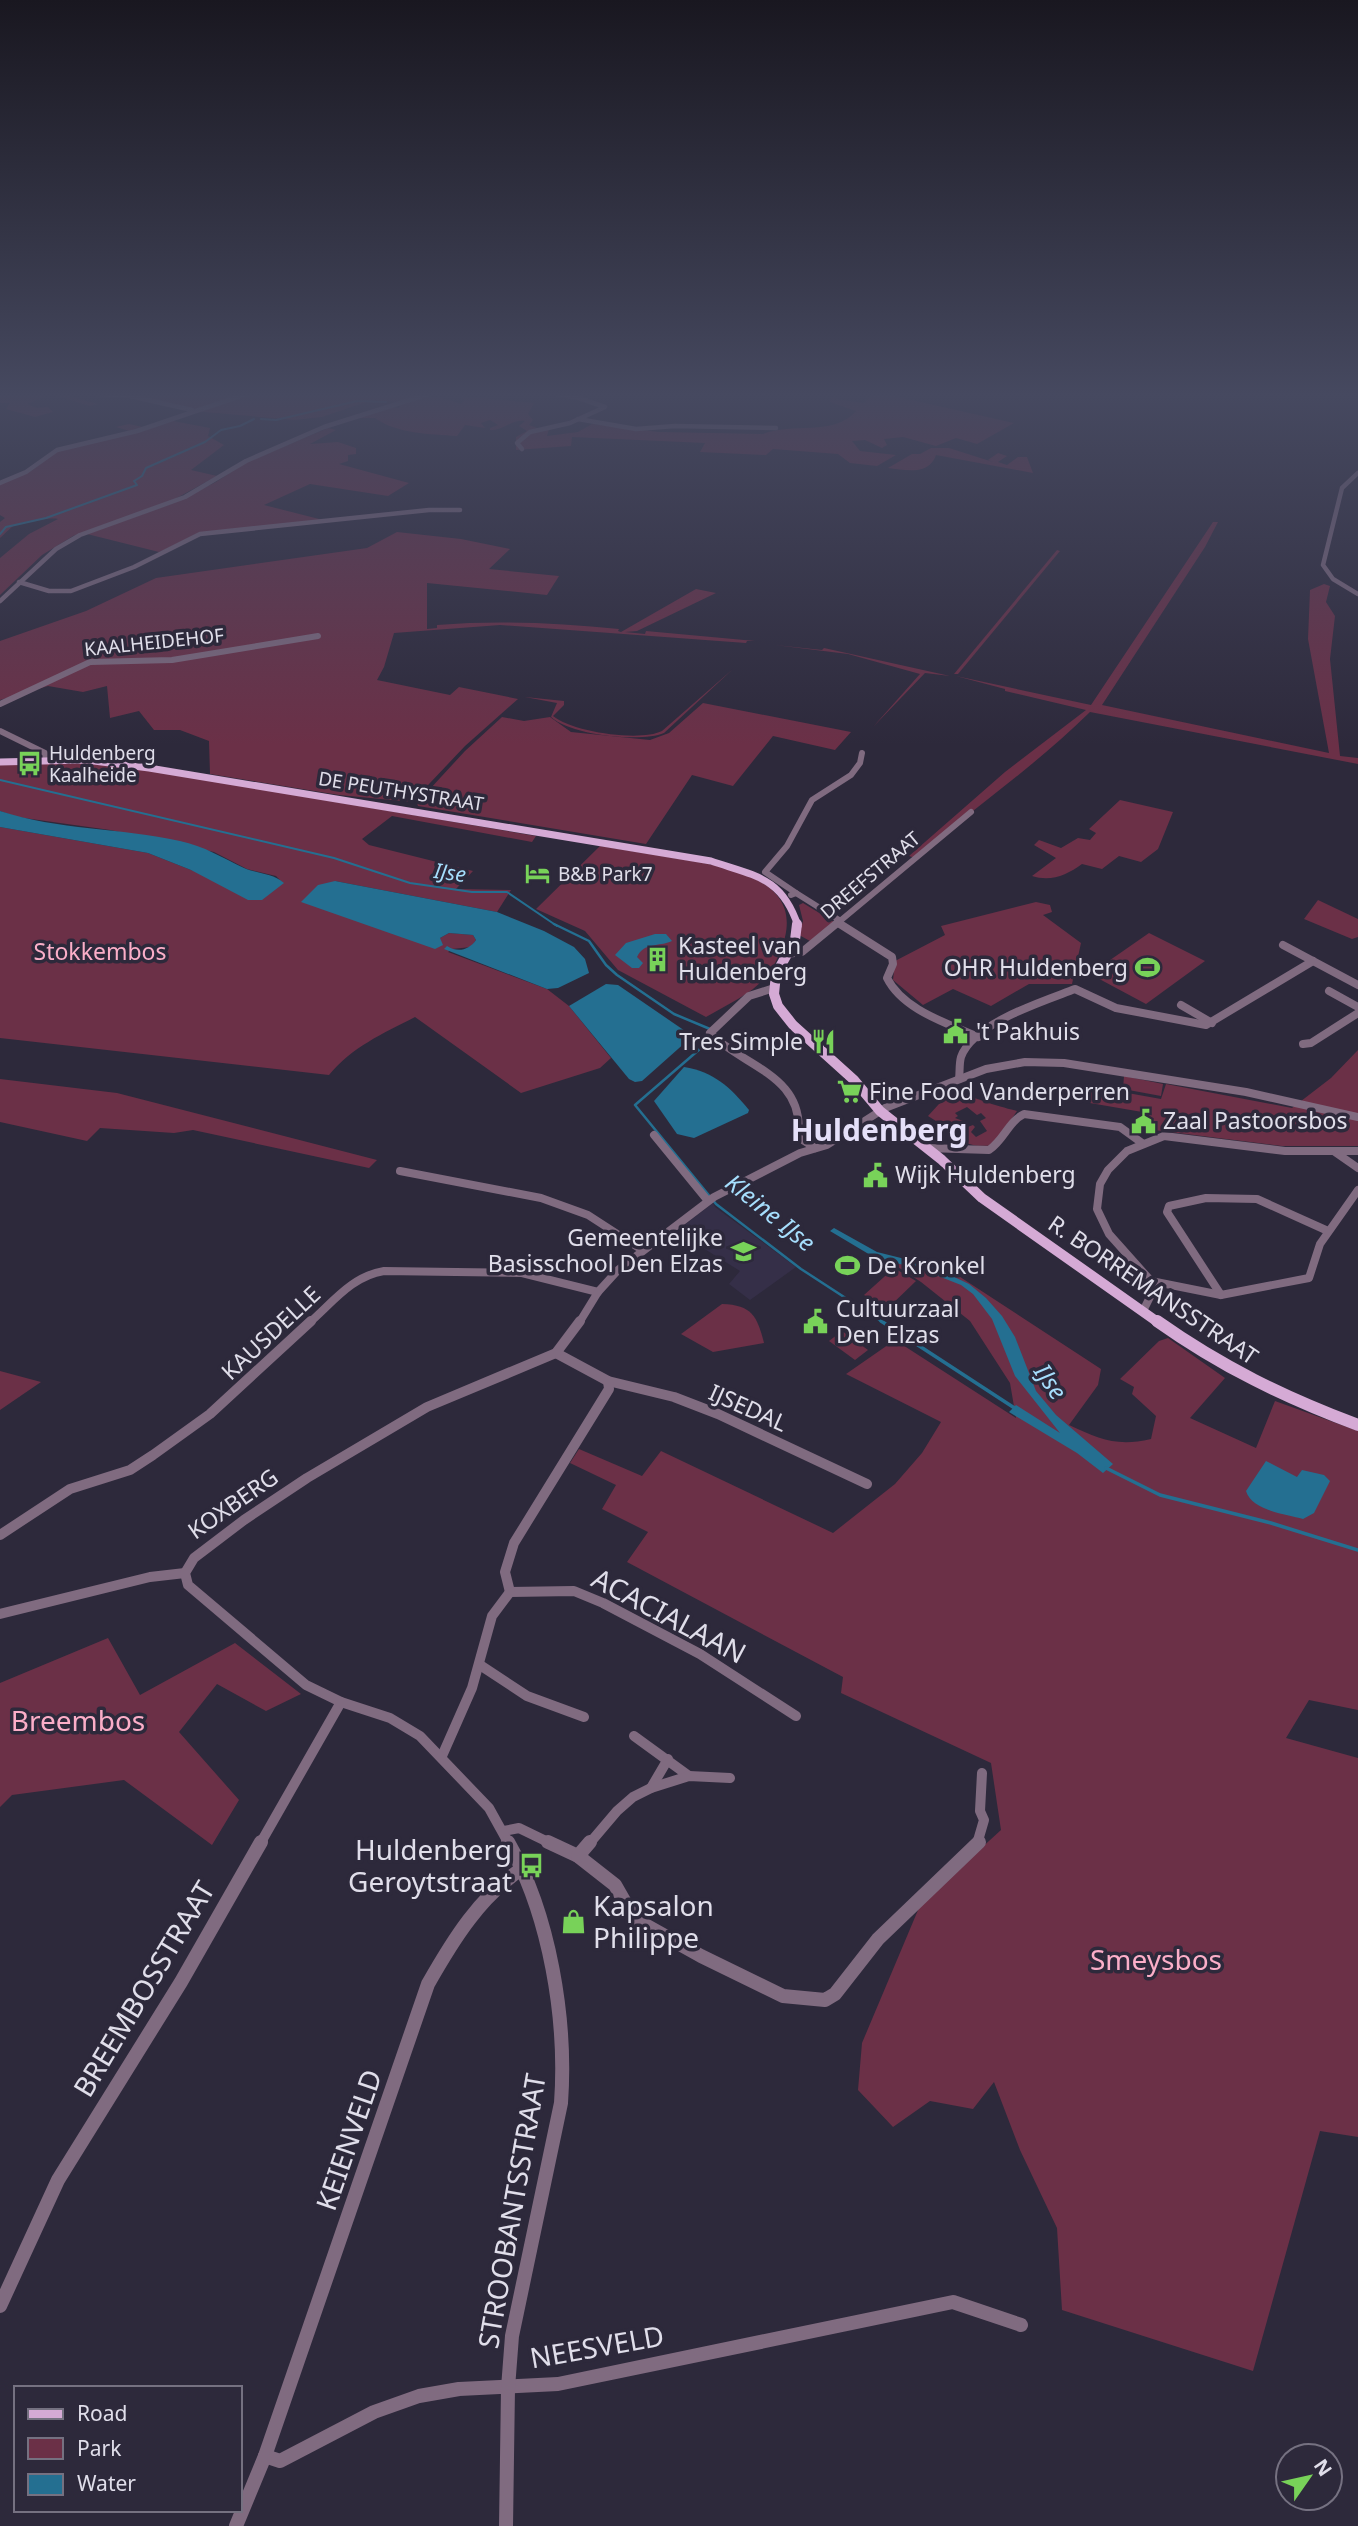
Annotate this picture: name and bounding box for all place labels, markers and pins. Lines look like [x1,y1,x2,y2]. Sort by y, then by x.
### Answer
place label: Huldenberg Kaalheide [49,740,156,788]
bus stop icon: Huldenberg Kaalheide [15,750,43,778]
hotel icon: B&B Park7 [524,860,552,888]
place label: B&B Park7 [558,861,653,887]
place label: Kasteel van Huldenberg [678,929,807,987]
building icon: Kasteel van Huldenberg [644,945,672,973]
place label: OHR Huldenberg [944,951,1128,983]
sports icon: OHR Huldenberg [1134,954,1162,982]
place label: 't Pakhuis [976,1015,1080,1047]
public building icon: 't Pakhuis [942,1018,970,1046]
place label: Tres Simple [679,1025,803,1057]
restaurant icon: Tres Simple [809,1028,837,1056]
place label: Fine Food Vanderperren [869,1075,1130,1107]
supermarket icon: Fine Food Vanderperren [835,1078,863,1106]
place label: Zaal Pastoorsbos [1163,1104,1347,1136]
public building icon: Zaal Pastoorsbos [1129,1107,1157,1135]
place label: Wijk Huldenberg [895,1158,1076,1190]
public building icon: Wijk Huldenberg [861,1161,889,1189]
place label: Gemeentelijke Basisschool Den Elzas [488,1221,723,1279]
school or university icon: Gemeentelijke Basisschool Den Elzas [729,1237,757,1265]
place label: De Kronkel [867,1249,985,1281]
sports icon: De Kronkel [833,1252,861,1280]
place label: Cultuurzaal Den Elzas [836,1292,959,1350]
public building icon: Cultuurzaal Den Elzas [802,1308,830,1336]
place label: Huldenberg Geroytstraat [348,1830,512,1900]
bus stop icon: Huldenberg Geroytstraat [518,1852,546,1880]
place label: Kapsalon Philippe [593,1886,714,1956]
shop icon: Kapsalon Philippe [559,1908,587,1936]

